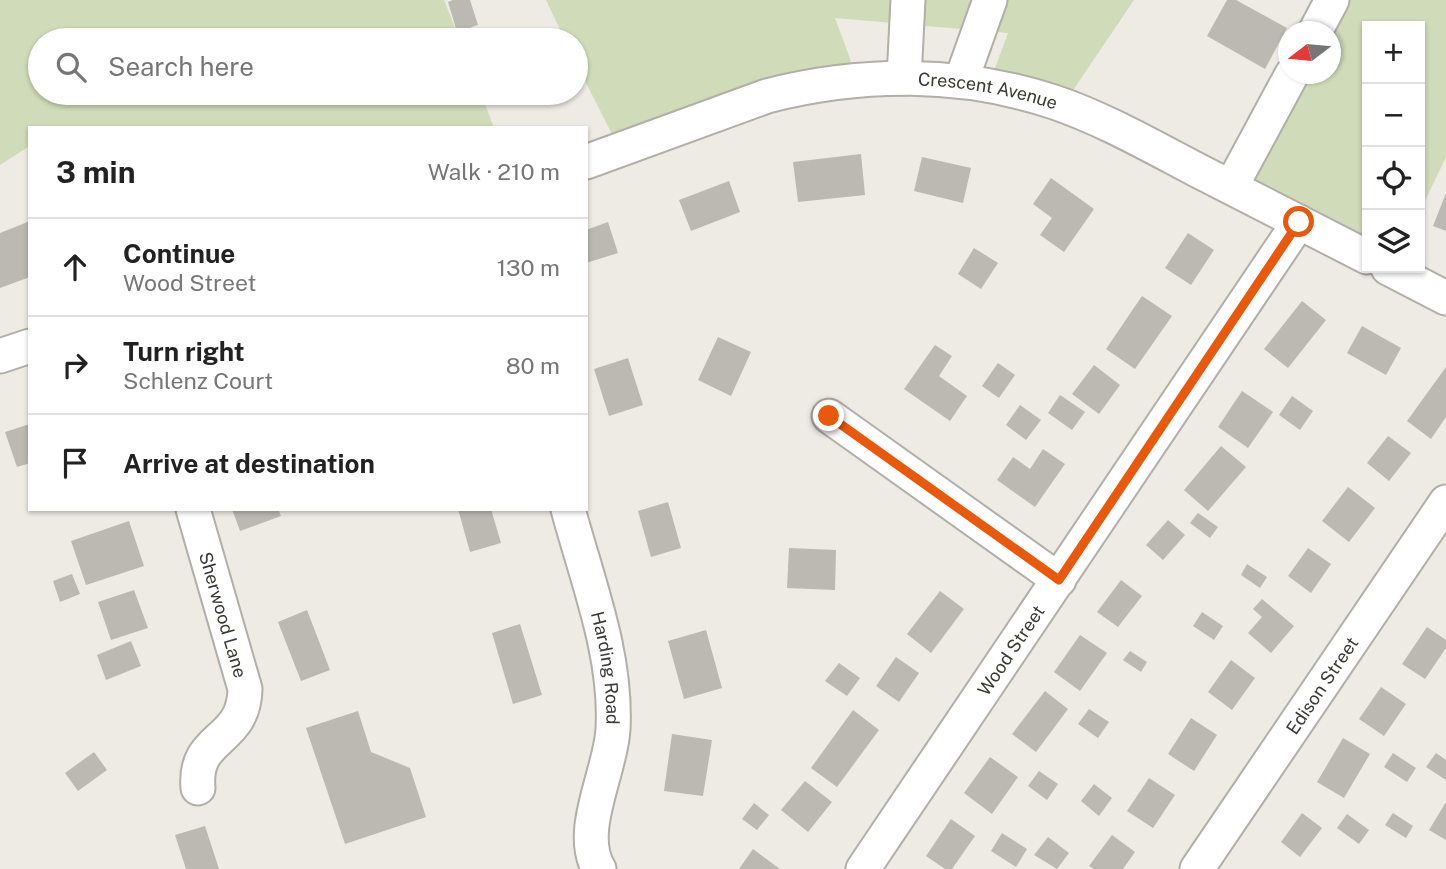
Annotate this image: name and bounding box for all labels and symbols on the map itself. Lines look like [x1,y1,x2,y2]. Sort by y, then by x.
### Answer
north arrow [1278,21,1341,84]
street label: Crescent Avenue [918,68,1060,113]
route start [1283,206,1314,237]
route end [813,400,844,431]
street label: Sherwood Lane [195,549,252,680]
street label: Wood Street [973,601,1048,699]
street label: Harding Road [587,609,624,725]
street label: Edison Street [1281,633,1362,738]

